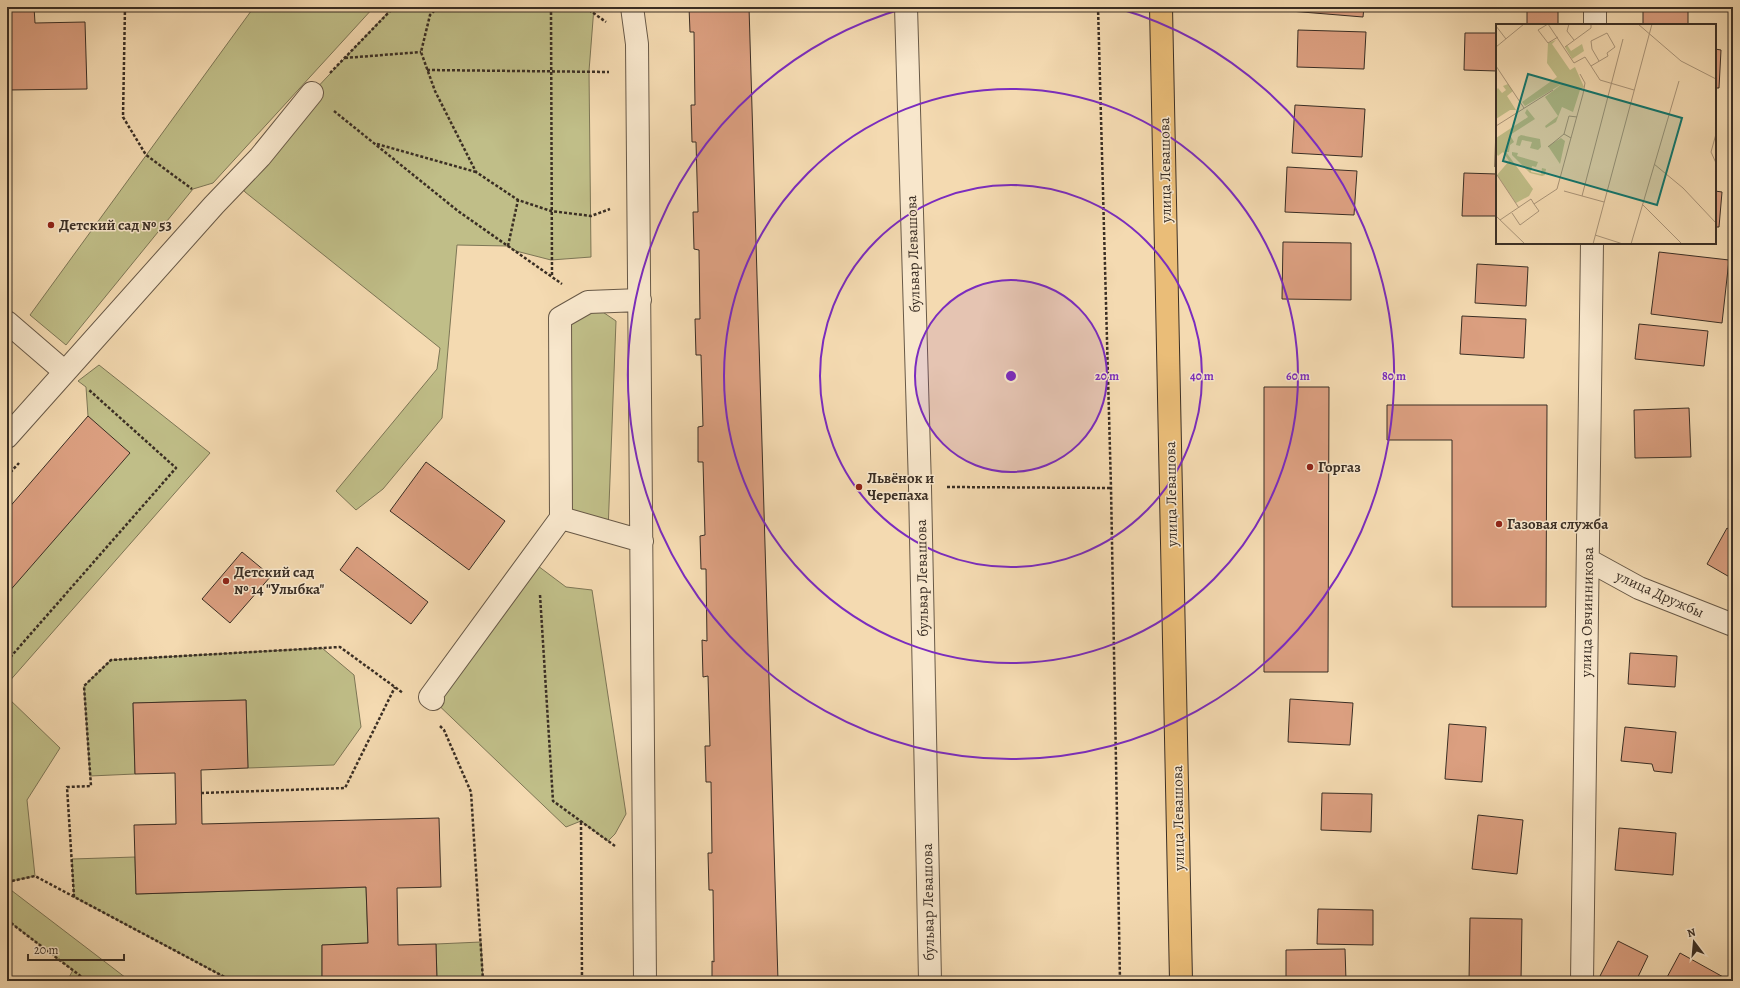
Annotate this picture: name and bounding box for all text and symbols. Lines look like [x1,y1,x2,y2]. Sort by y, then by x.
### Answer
inset map [1496,24,1716,244]
street label: улица Левашова [1154,117,1176,224]
street label: бульвар Левашова [901,195,925,313]
place label: Детский сад № 53 [59,215,172,235]
marker: Детский сад № 53 [46,220,56,230]
text: 20 m [1095,368,1119,384]
text: 40 m [1190,368,1214,384]
text: 60 m [1286,368,1310,384]
text: 80 m [1382,368,1406,384]
centre of rings [1004,369,1018,383]
street label: улица Левашова [1160,441,1182,548]
place label: Горгаз [1318,457,1361,477]
marker: Горгаз [1305,462,1315,472]
place label: Львёнок и Черепаха [867,468,934,505]
marker: Львёнок и Черепаха [854,482,864,492]
place label: Газовая служба [1507,514,1609,534]
street label: бульвар Левашова [911,519,933,637]
marker: Газовая служба [1494,519,1504,529]
street label: улица Овчинникова [1576,547,1598,678]
place label: Детский сад № 14 "Улыбка" [234,562,324,599]
street label: улица Дружбы [1612,565,1707,622]
marker: Детский сад № 14 "Улыбка" [221,576,231,586]
street label: улица Левашова [1167,765,1189,872]
street label: бульвар Левашова [917,843,939,961]
north arrow [1674,922,1714,962]
text: N [1685,925,1697,941]
scale bar [28,936,124,962]
text: 20 m [34,942,58,958]

